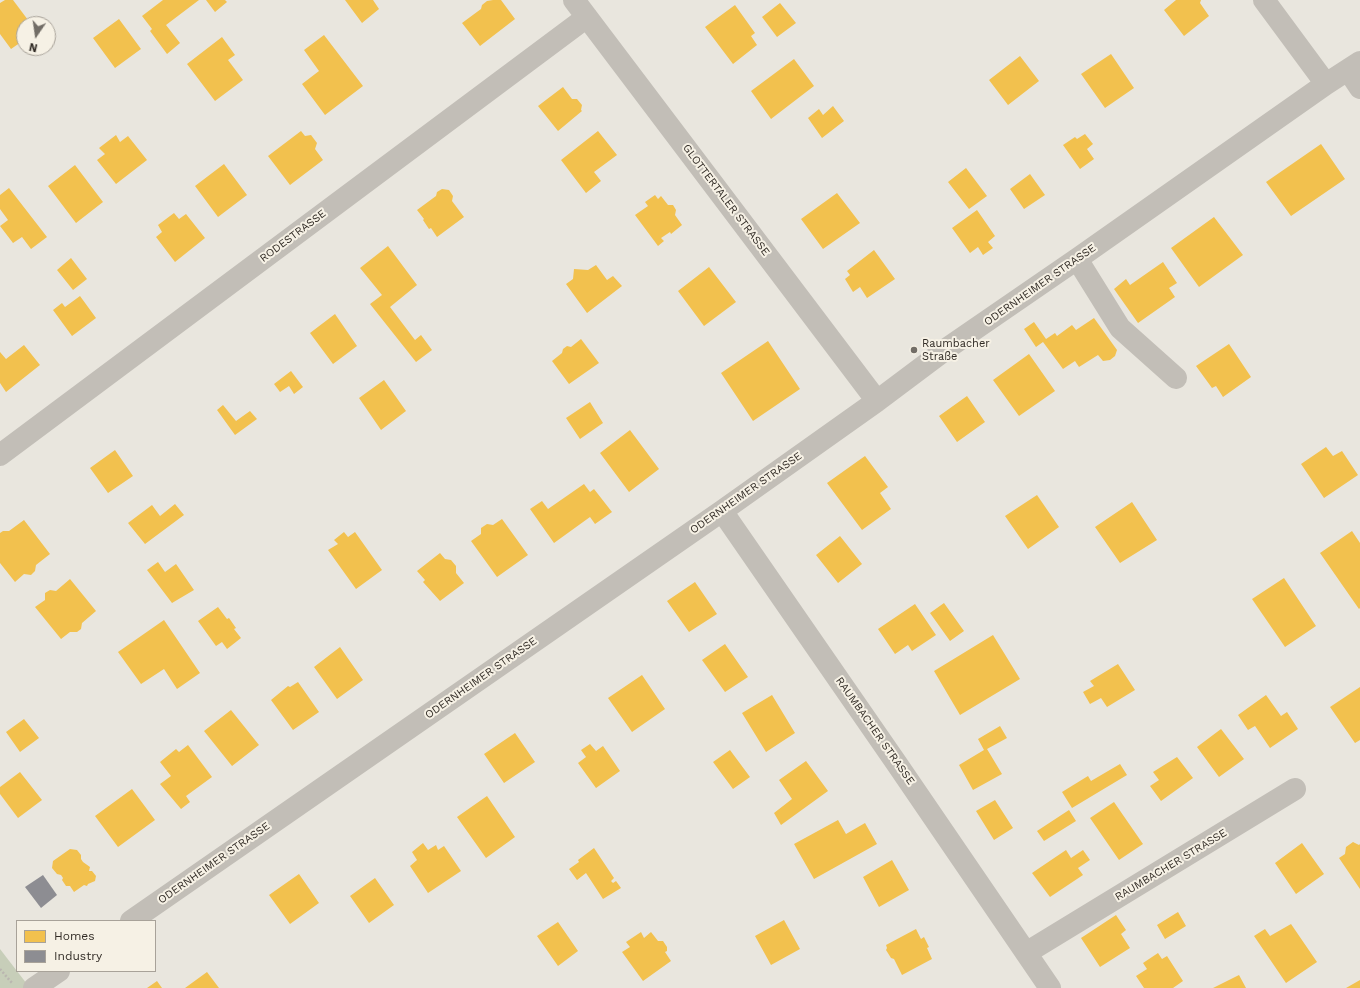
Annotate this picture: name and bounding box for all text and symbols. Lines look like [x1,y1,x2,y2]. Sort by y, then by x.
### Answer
north arrow [16,16,56,56]
text: N [28,40,39,54]
street label: GLOTTERTALER STRASSE [680,142,772,258]
street label: RODESTRASSE [257,207,329,265]
street label: ODERNHEIMER STRASSE [982,241,1098,329]
place label: Raumbacher Straße [922,337,990,363]
marker: Raumbacher Straße [909,345,919,355]
street label: ODERNHEIMER STRASSE [688,449,804,537]
street label: ODERNHEIMER STRASSE [423,634,539,722]
street label: RAUMBACHER STRASSE [833,675,917,787]
street label: ODERNHEIMER STRASSE [156,819,272,907]
street label: RAUMBACHER STRASSE [1113,826,1229,904]
legend [16,920,156,972]
text: Homes [54,929,95,943]
text: Industry [54,949,102,963]

